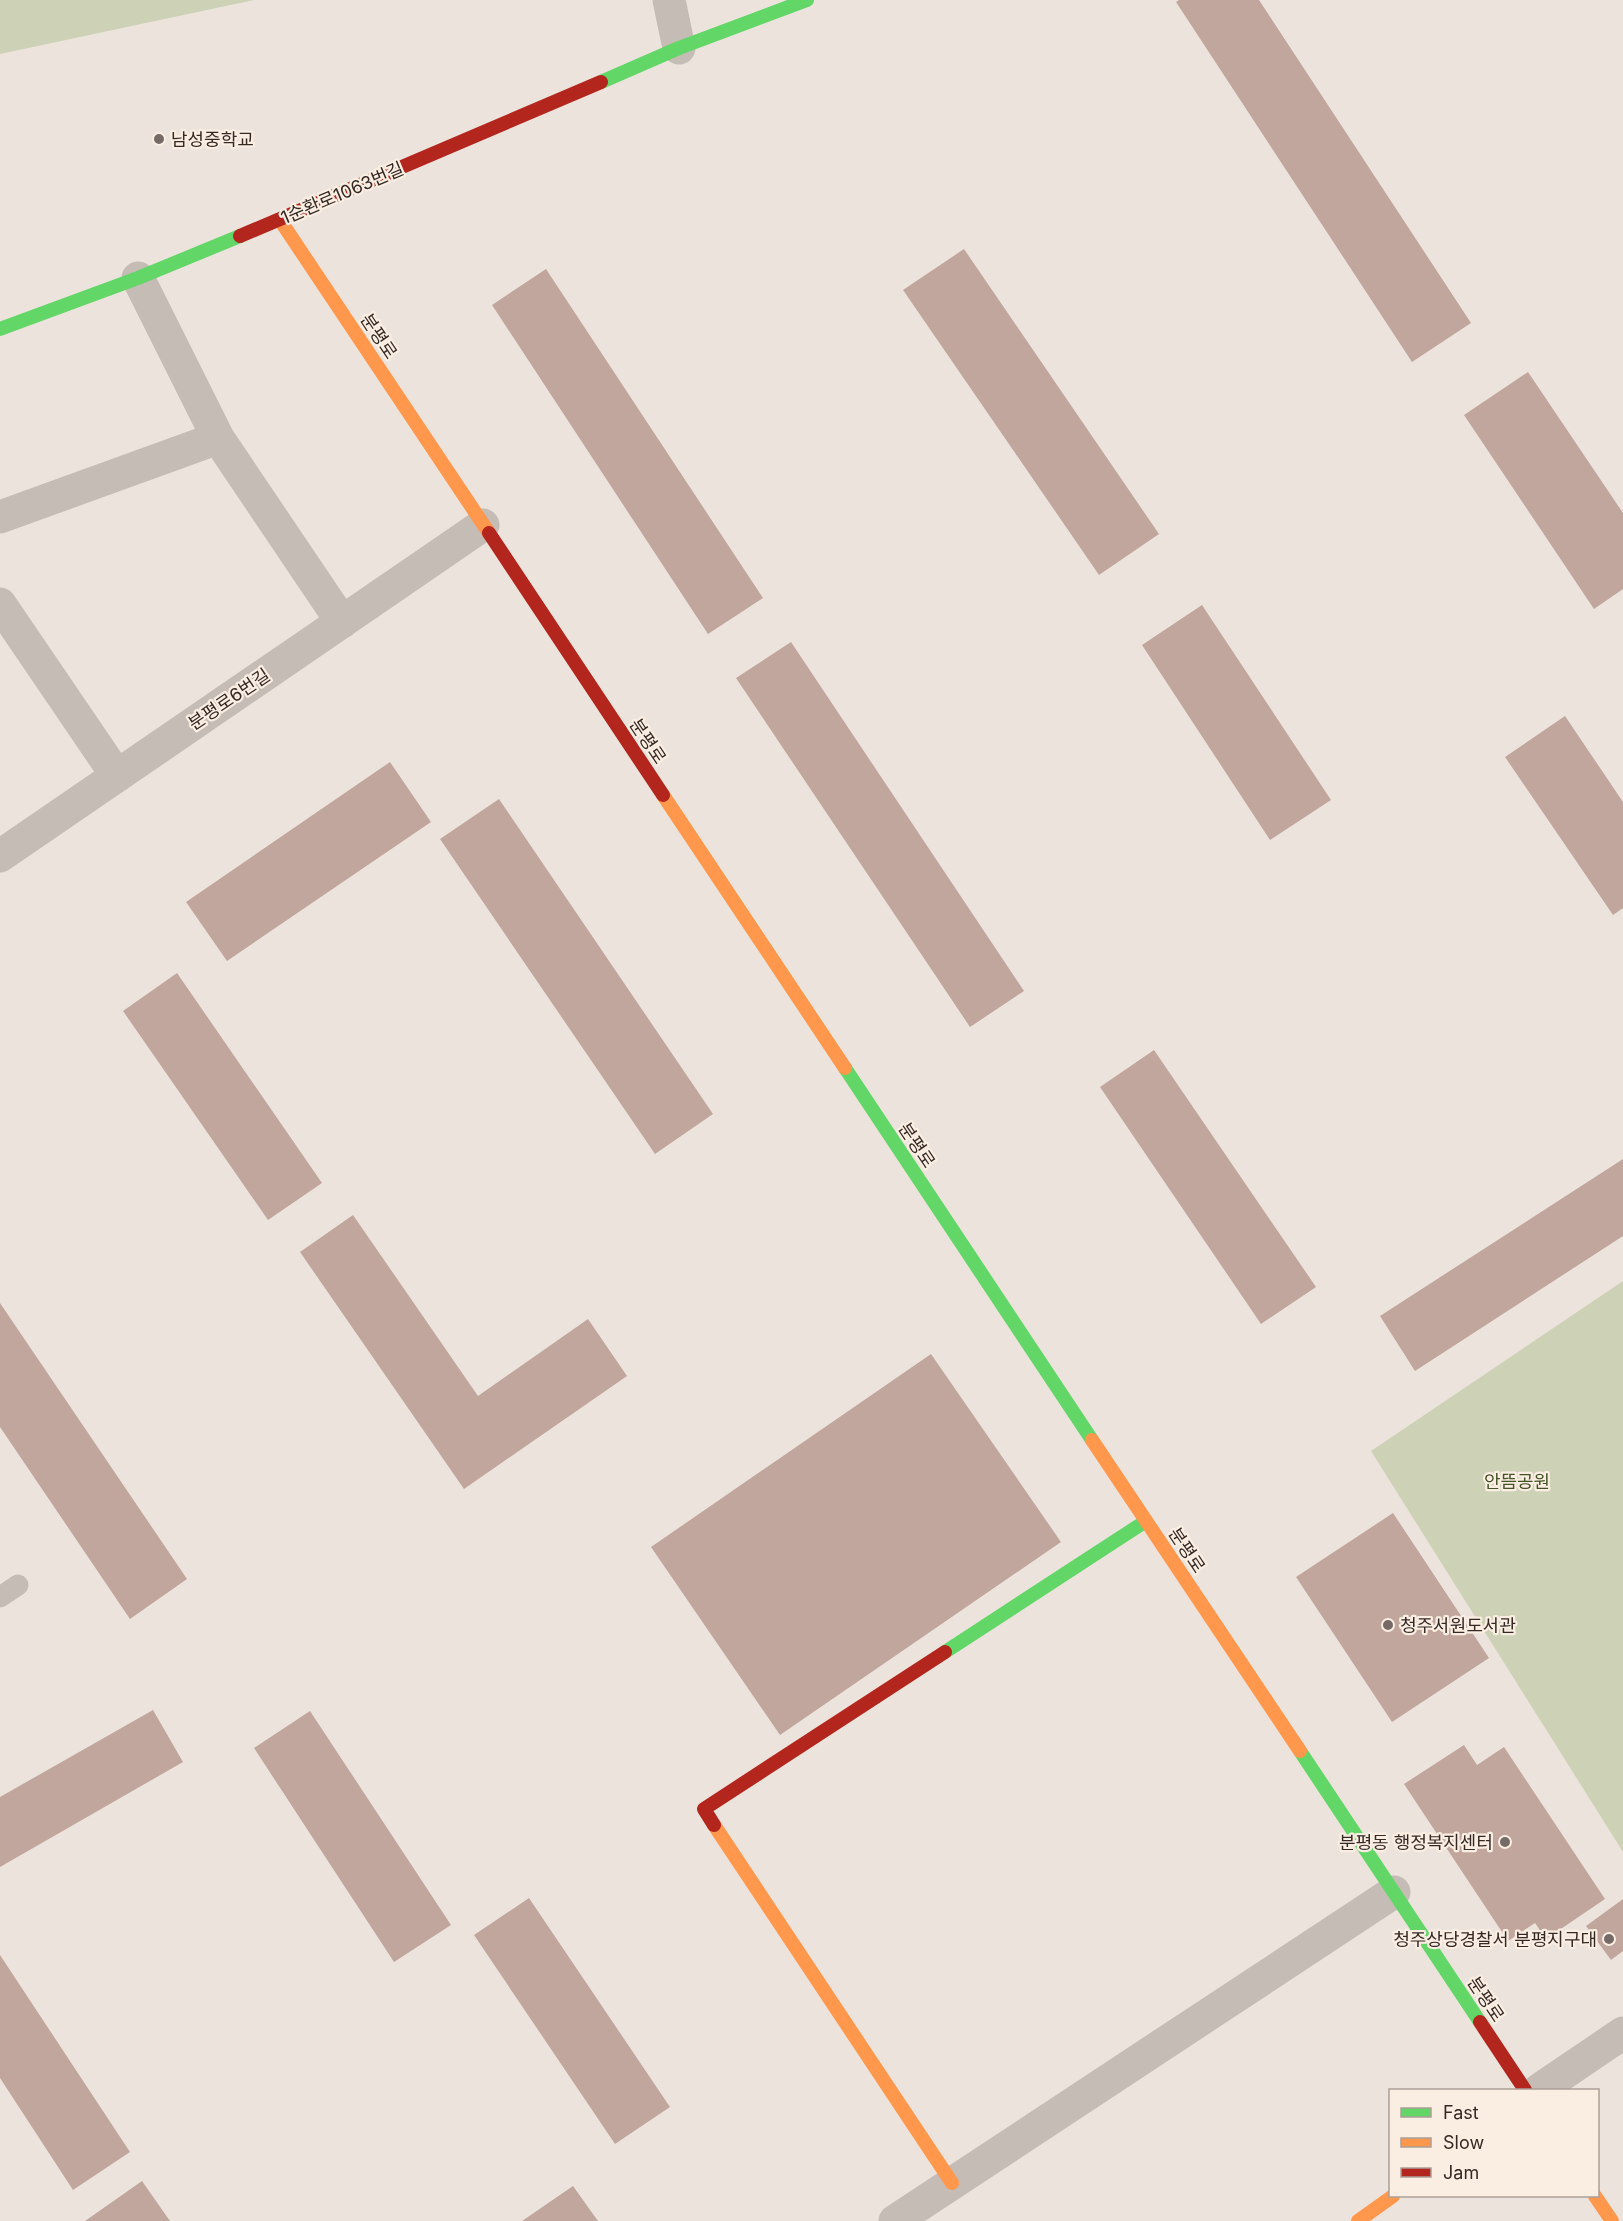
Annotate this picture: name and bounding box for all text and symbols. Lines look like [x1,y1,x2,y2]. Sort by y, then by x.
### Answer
place label: 남성중학교 [171,129,254,150]
marker: 남성중학교 [152,132,166,146]
street label: 1순환로1063번길 [278,158,406,228]
street label: 분평로 [356,310,402,362]
street label: 분평로6번길 [184,664,274,734]
street label: 분평로 [625,715,671,767]
street label: 분평로 [894,1119,940,1171]
park label: 안뜸공원 [1484,1471,1550,1492]
street label: 분평로 [1164,1524,1210,1576]
place label: 청주서원도서관 [1400,1615,1516,1636]
marker: 청주서원도서관 [1381,1618,1395,1632]
place label: 분평동 행정복지센터 [1339,1832,1493,1853]
marker: 분평동 행정복지센터 [1498,1835,1512,1849]
place label: 청주상당경찰서 분평지구대 [1393,1929,1597,1950]
marker: 청주상당경찰서 분평지구대 [1602,1932,1616,1946]
street label: 분평로 [1463,1973,1509,2025]
legend [1389,2089,1599,2197]
text: Fast [1443,2102,1479,2123]
text: Slow [1443,2132,1484,2153]
text: Jam [1443,2162,1479,2183]

